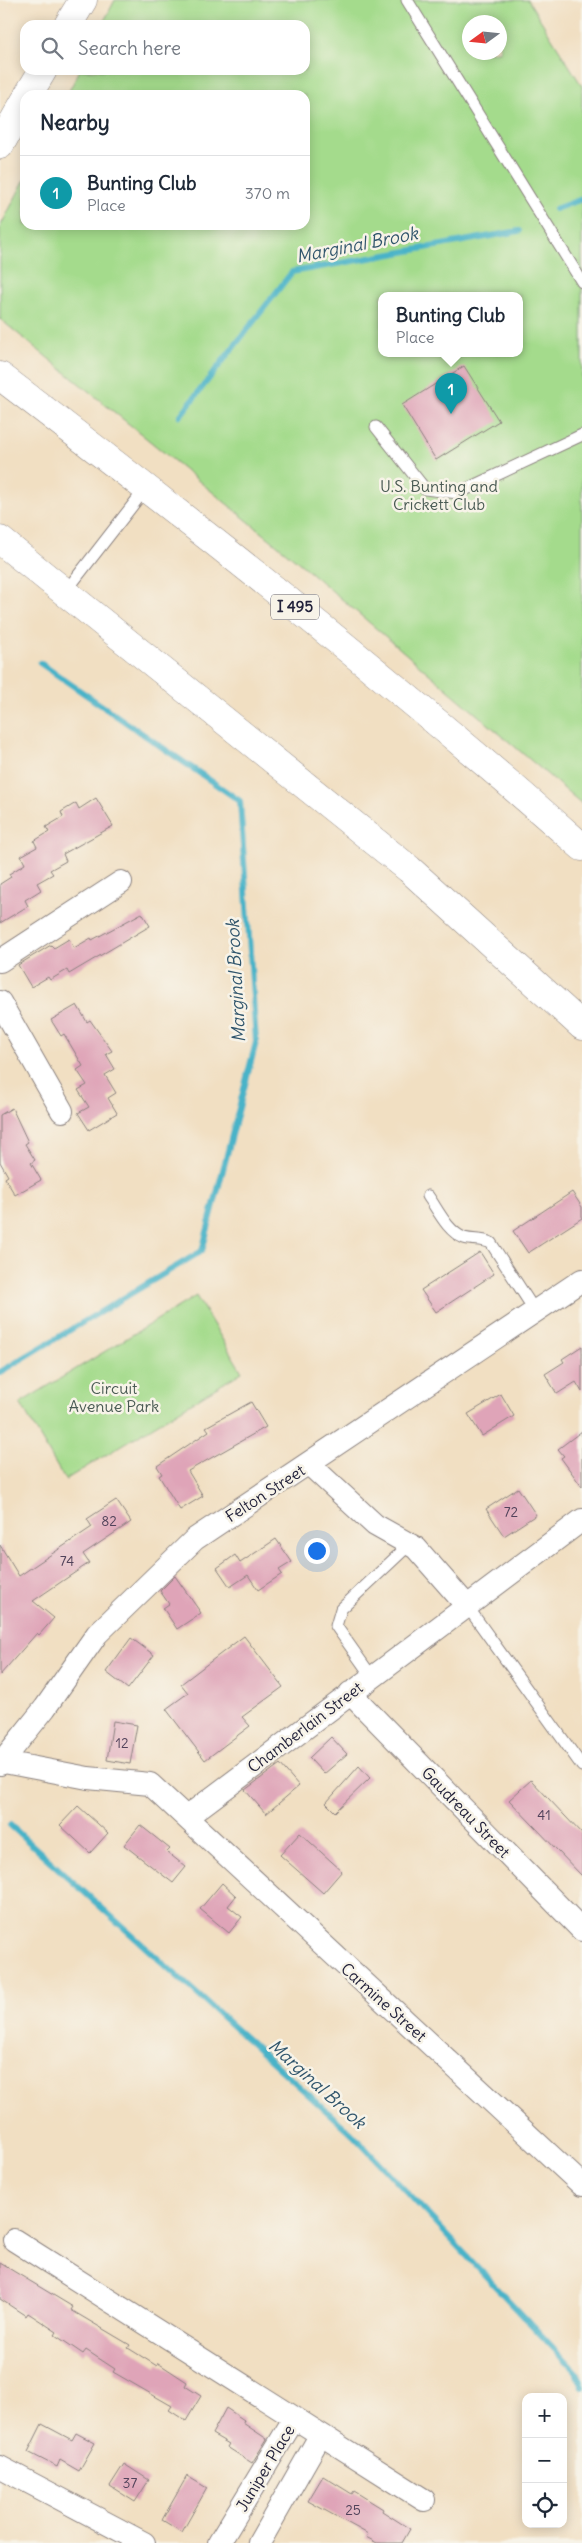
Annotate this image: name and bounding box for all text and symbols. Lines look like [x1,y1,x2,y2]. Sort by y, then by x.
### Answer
north arrow [462,15,507,60]
search box [20,20,310,75]
icon: search [38,34,66,62]
text: Search here [78,36,181,60]
text: Nearby [40,109,110,136]
text: Bunting Club [87,171,197,195]
text: 1 [53,183,59,203]
text: 370 m [245,183,290,203]
text: Place [87,195,126,215]
water label: Marginal Brook [294,221,421,268]
popup [378,292,523,357]
text: Bunting Club [396,303,505,327]
text: Place [396,327,435,347]
pin: 1 [435,373,467,414]
park label: U.S. Bunting and Crickett Club [380,476,498,514]
road number: I 495 [271,594,319,620]
water label: Marginal Brook [221,917,250,1043]
park label: Circuit Avenue Park [69,1378,159,1416]
street label: Felton Street [222,1460,309,1526]
house number: 72 [504,1503,519,1521]
house number: 82 [101,1512,117,1530]
your location [304,1538,330,1564]
house number: 74 [60,1552,74,1570]
street label: Chamberlain Street [243,1677,367,1777]
house number: 12 [115,1734,129,1752]
street label: Gaudreau Street [418,1762,515,1862]
house number: 41 [537,1806,551,1824]
street label: Carmine Street [337,1958,431,2046]
water label: Marginal Brook [264,2034,372,2135]
map controls [522,2393,567,2528]
button: + [522,2393,567,2438]
street label: Juniper Place [231,2421,299,2515]
button: − [522,2438,567,2483]
house number: 37 [123,2474,138,2492]
button: locate [522,2483,567,2528]
house number: 25 [345,2501,361,2519]

